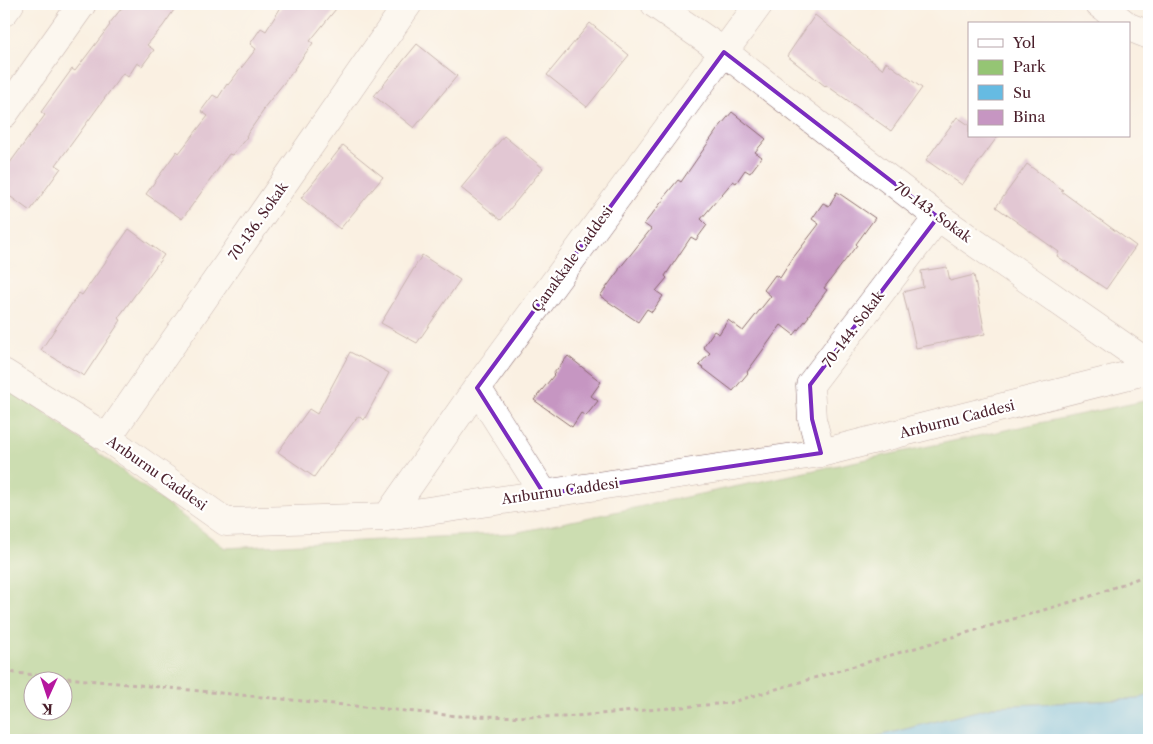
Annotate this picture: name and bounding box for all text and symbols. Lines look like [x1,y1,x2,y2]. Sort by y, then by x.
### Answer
legend [968,22,1130,138]
text: Yol [1012,33,1036,52]
text: Park [1013,57,1047,76]
text: Su [1013,83,1031,102]
text: Bina [1013,107,1045,126]
street label: 70-136. Sokak [224,178,292,264]
street label: 70-143. Sokak [891,178,976,247]
street label: Çanakkale Caddesi [527,202,617,316]
street label: 70-144. Sokak [818,286,888,371]
street label: Arıburnu Caddesi [897,396,1016,442]
street label: Arıburnu Caddesi [103,431,211,514]
street label: Arıburnu Caddesi [499,474,620,508]
north arrow [22,672,72,722]
text: K [40,700,53,718]

